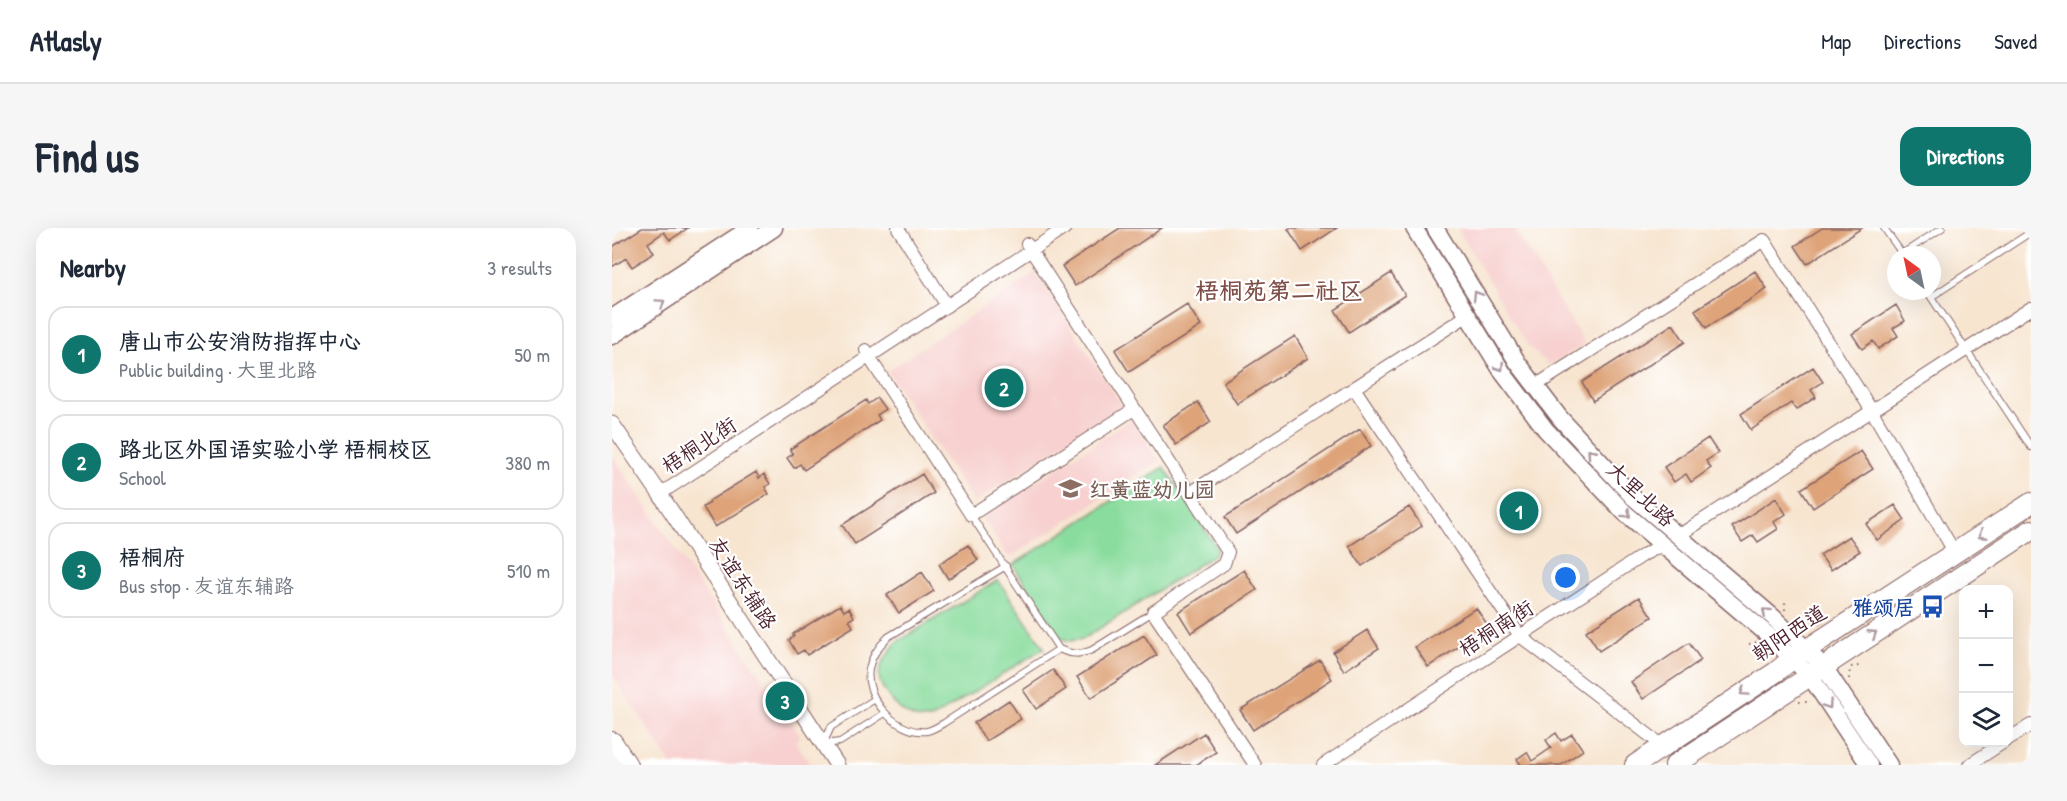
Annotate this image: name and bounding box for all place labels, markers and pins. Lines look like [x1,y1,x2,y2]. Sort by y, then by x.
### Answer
pin: 2 [984,366,1024,410]
place label: 红黄蓝幼儿园 [1089,475,1215,504]
school or university icon: 红黄蓝幼儿园 [1058,476,1084,502]
pin: 1 [1500,488,1538,534]
place label: 雅颂居 [1852,593,1915,622]
bus stop icon: 雅颂居 [1920,594,1946,620]
pin: 3 [766,678,804,724]

